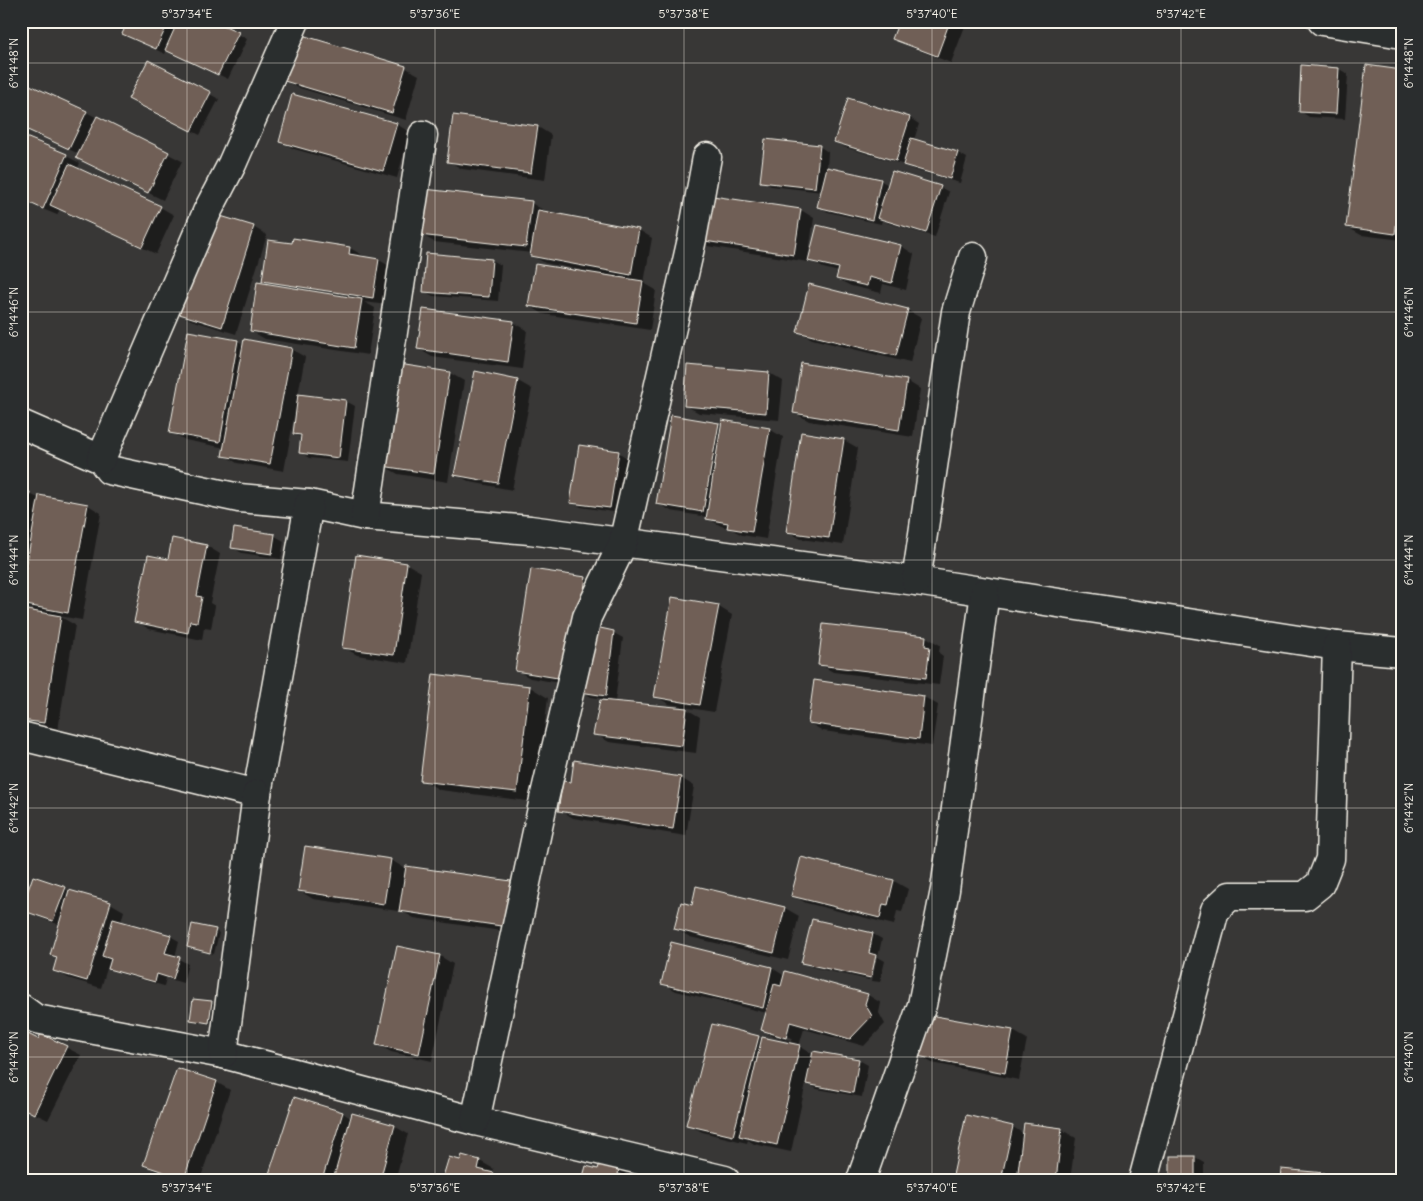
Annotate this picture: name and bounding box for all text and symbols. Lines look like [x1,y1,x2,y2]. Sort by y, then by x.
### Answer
text: 5°37'34"E [162,6,212,21]
text: 5°37'36"E [410,6,460,21]
text: 5°37'38"E [659,6,709,21]
text: 5°37'40"E [906,6,958,21]
text: 5°37'42"E [1156,6,1206,21]
text: 6°14'48"N [6,38,21,88]
text: 6°14'48"N [1401,38,1416,88]
text: 6°14'46"N [6,287,21,337]
text: 6°14'46"N [1401,287,1416,337]
text: 6°14'44"N [6,535,21,585]
text: 6°14'44"N [1401,535,1416,585]
text: 6°14'42"N [6,783,21,833]
text: 6°14'42"N [1401,783,1416,833]
text: 6°14'40"N [6,1031,21,1083]
text: 6°14'40"N [1401,1031,1416,1083]
text: 5°37'34"E [162,1180,212,1195]
text: 5°37'36"E [410,1180,460,1195]
text: 5°37'38"E [659,1180,709,1195]
text: 5°37'40"E [906,1180,958,1195]
text: 5°37'42"E [1156,1180,1206,1195]

